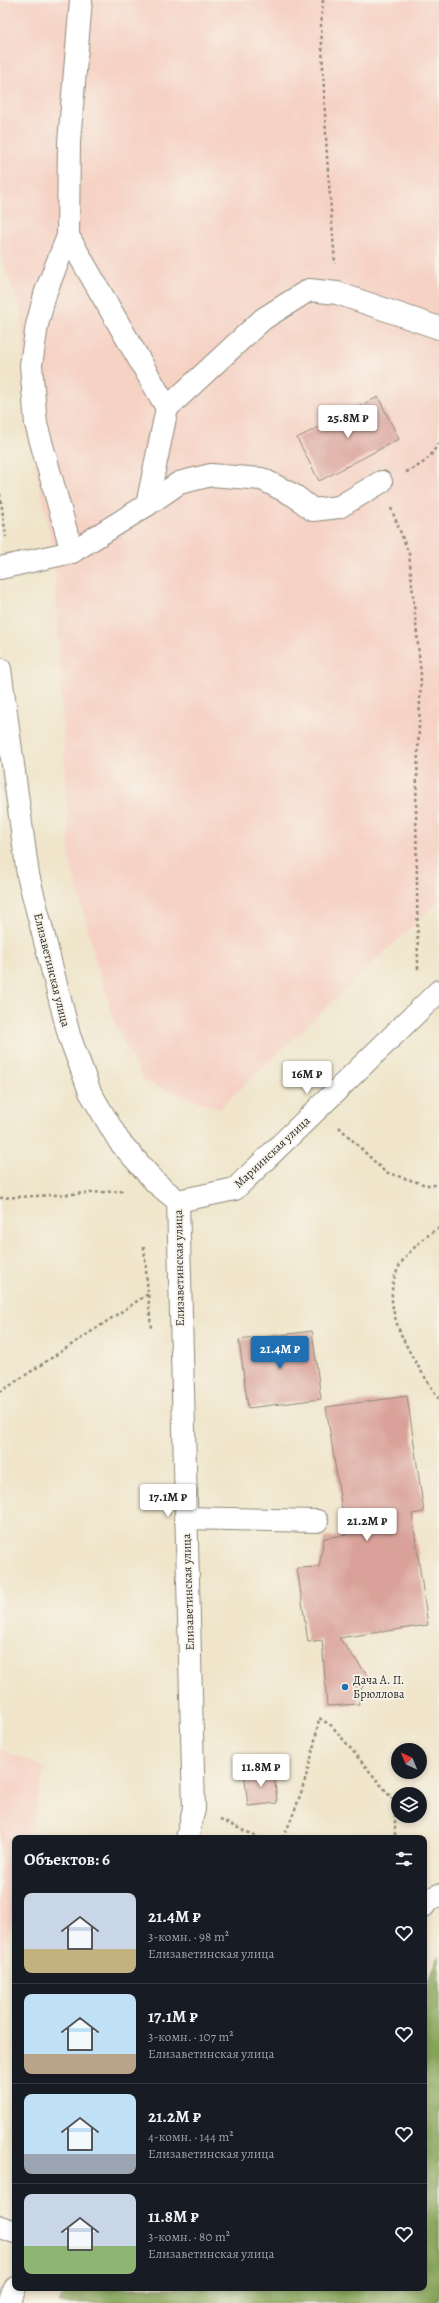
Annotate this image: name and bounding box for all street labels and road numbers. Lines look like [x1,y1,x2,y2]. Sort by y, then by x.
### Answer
street label: Елизаветинская улица [30,911,74,1029]
street label: Мариинская улица [231,1112,314,1191]
street label: Елизаветинская улица [170,1209,188,1327]
street label: Елизаветинская улица [178,1533,198,1651]

